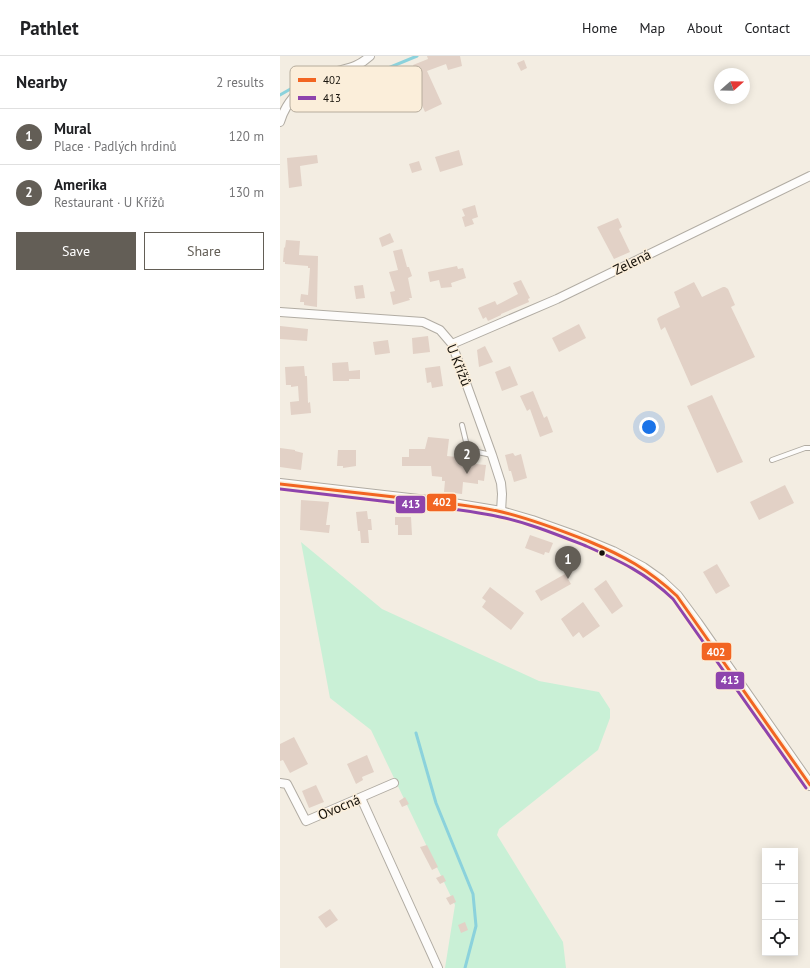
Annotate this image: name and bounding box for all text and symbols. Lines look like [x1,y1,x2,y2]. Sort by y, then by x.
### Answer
text: Pathlet [20,16,79,40]
text: Home [582,19,617,37]
text: Map [639,19,665,37]
text: About [687,19,723,37]
text: Contact [745,19,790,37]
legend [290,66,422,112]
north arrow [714,68,750,104]
text: Nearby [16,71,67,93]
text: 402 [323,73,341,87]
text: 2 results [216,74,264,91]
text: 413 [323,91,341,105]
text: Mural [54,119,91,138]
text: 1 [25,128,33,145]
text: 120 m [229,128,264,145]
text: Place · Padlých hrdinů [54,138,177,155]
text: Amerika [54,175,107,194]
text: 2 [25,184,33,201]
text: 130 m [229,184,264,201]
text: Restaurant · U Křížů [54,194,164,211]
button: Save [16,232,136,270]
button: Share [144,232,264,270]
street label: Zelená [610,245,654,279]
street label: U Křížů [442,341,476,389]
your location [639,417,659,437]
pin: 2 [454,441,480,474]
line badge: 402 [426,493,457,512]
line badge: 413 [395,495,426,514]
text: 402 [433,495,451,509]
text: 413 [402,497,420,511]
pin: 1 [555,546,581,579]
unlabelled marker [597,548,607,558]
line badge: 402 [701,642,732,661]
text: 402 [707,645,725,659]
line badge: 413 [715,671,745,690]
text: 413 [721,673,739,687]
street label: Ovocná [315,790,363,824]
map controls [762,848,798,956]
button: + [762,848,798,884]
button: − [762,884,798,920]
button: locate [762,920,798,956]

